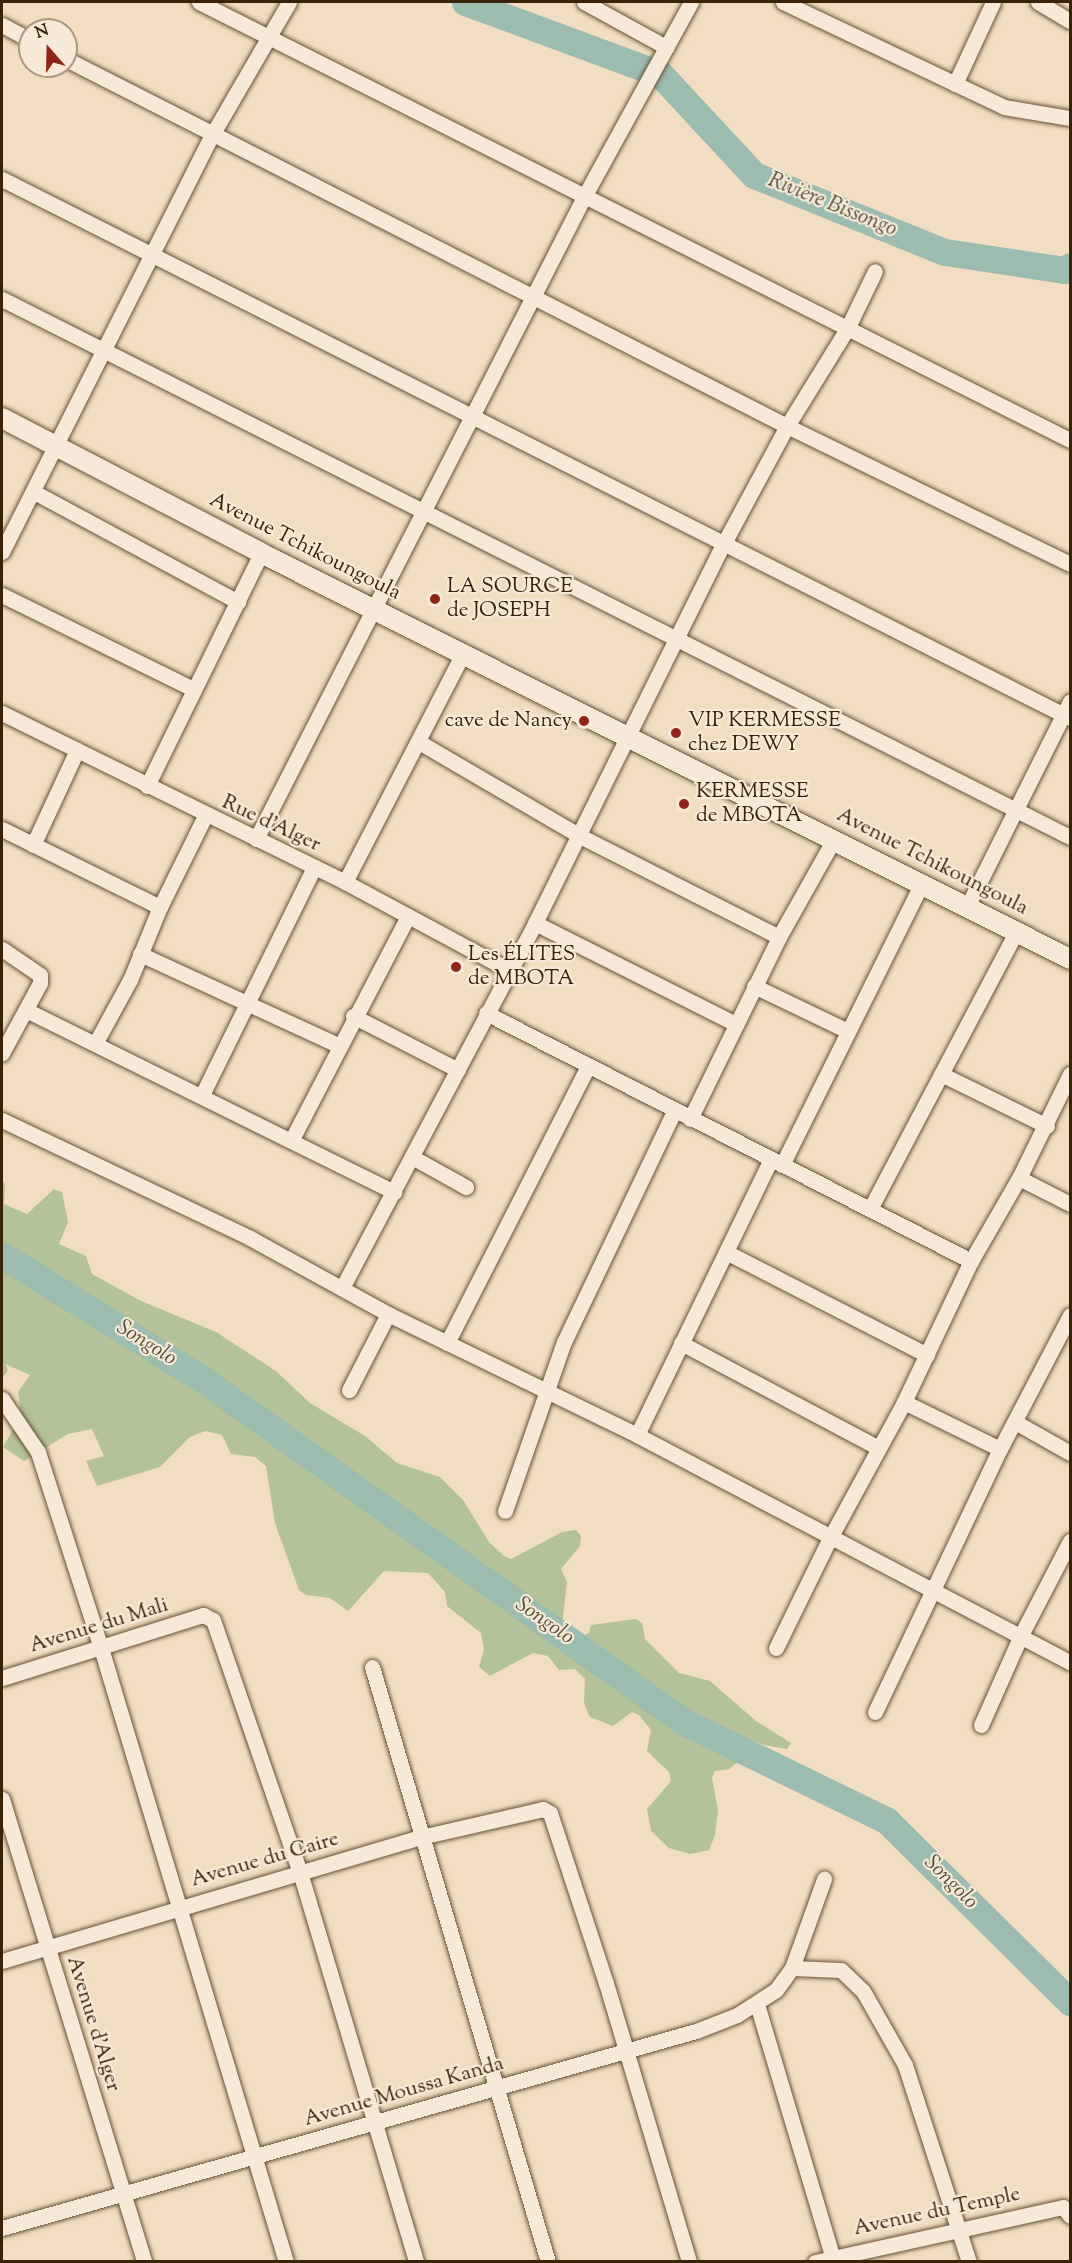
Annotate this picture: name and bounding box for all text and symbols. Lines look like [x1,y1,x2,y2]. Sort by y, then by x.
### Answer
north arrow [18,18,78,78]
text: N [32,20,52,45]
water label: Rivière Bissongo [764,168,900,244]
street label: Avenue Tchikoungoula [205,488,405,606]
place label: LA SOURCE de JOSEPH [447,574,573,624]
marker: LA SOURCE de JOSEPH [428,592,442,606]
place label: cave de Nancy [445,708,572,734]
place label: VIP KERMESSE chez DEWY [688,708,841,758]
marker: cave de Nancy [577,714,591,728]
marker: VIP KERMESSE chez DEWY [669,726,683,740]
place label: KERMESSE de MBOTA [696,779,809,829]
street label: Rue d'Alger [218,790,324,858]
marker: KERMESSE de MBOTA [677,797,691,811]
street label: Avenue Tchikoungoula [832,803,1032,921]
place label: Les ÉLITES de MBOTA [468,942,575,992]
marker: Les ÉLITES de MBOTA [449,960,463,974]
water label: Songolo [111,1315,181,1373]
water label: Songolo [509,1592,579,1652]
street label: Avenue du Mali [27,1593,171,1659]
street label: Avenue du Caire [188,1827,342,1893]
water label: Songolo [917,1850,983,1916]
street label: Avenue d'Alger [60,1953,126,2095]
street label: Avenue Moussa Kanda [301,2051,507,2133]
street label: Avenue du Temple [851,2182,1023,2242]

